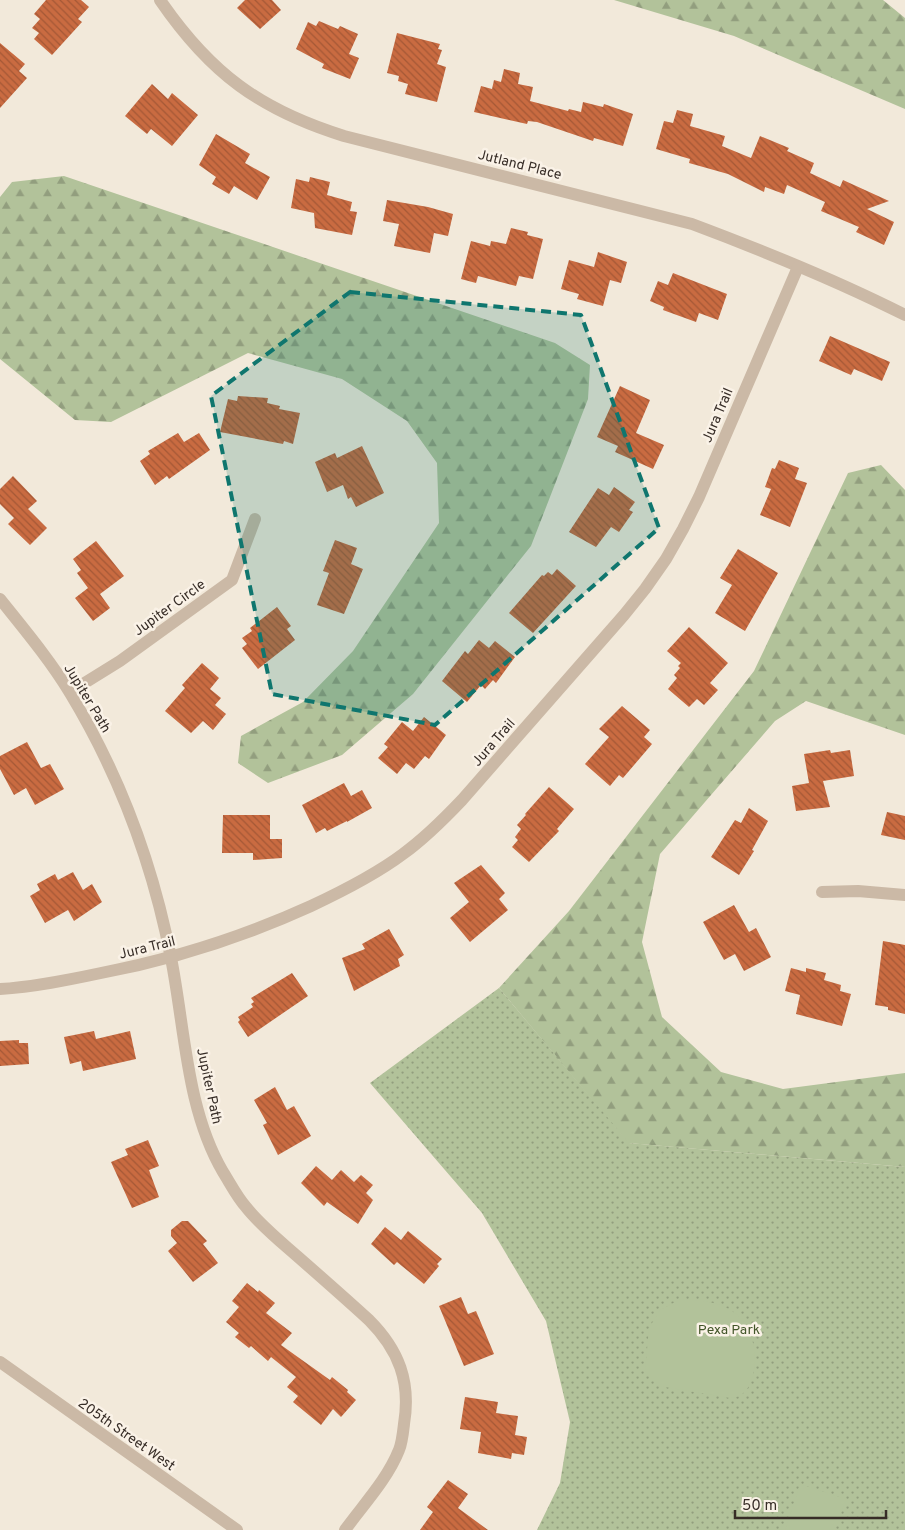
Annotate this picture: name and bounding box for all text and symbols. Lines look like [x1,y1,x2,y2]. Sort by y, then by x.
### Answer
street label: Jutland Place [476,147,563,184]
street label: Jura Trail [699,386,737,445]
street label: Jupiter Circle [131,576,209,640]
street label: Jupiter Path [60,661,114,736]
street label: Jura Trail [469,716,519,770]
street label: Jura Trail [117,933,177,964]
street label: Jupiter Path [192,1047,225,1126]
park label: Pexa Park [698,1322,760,1339]
street label: 205th Street West [74,1395,178,1475]
scale bar [735,1488,886,1520]
text: 50 m [742,1497,777,1516]

